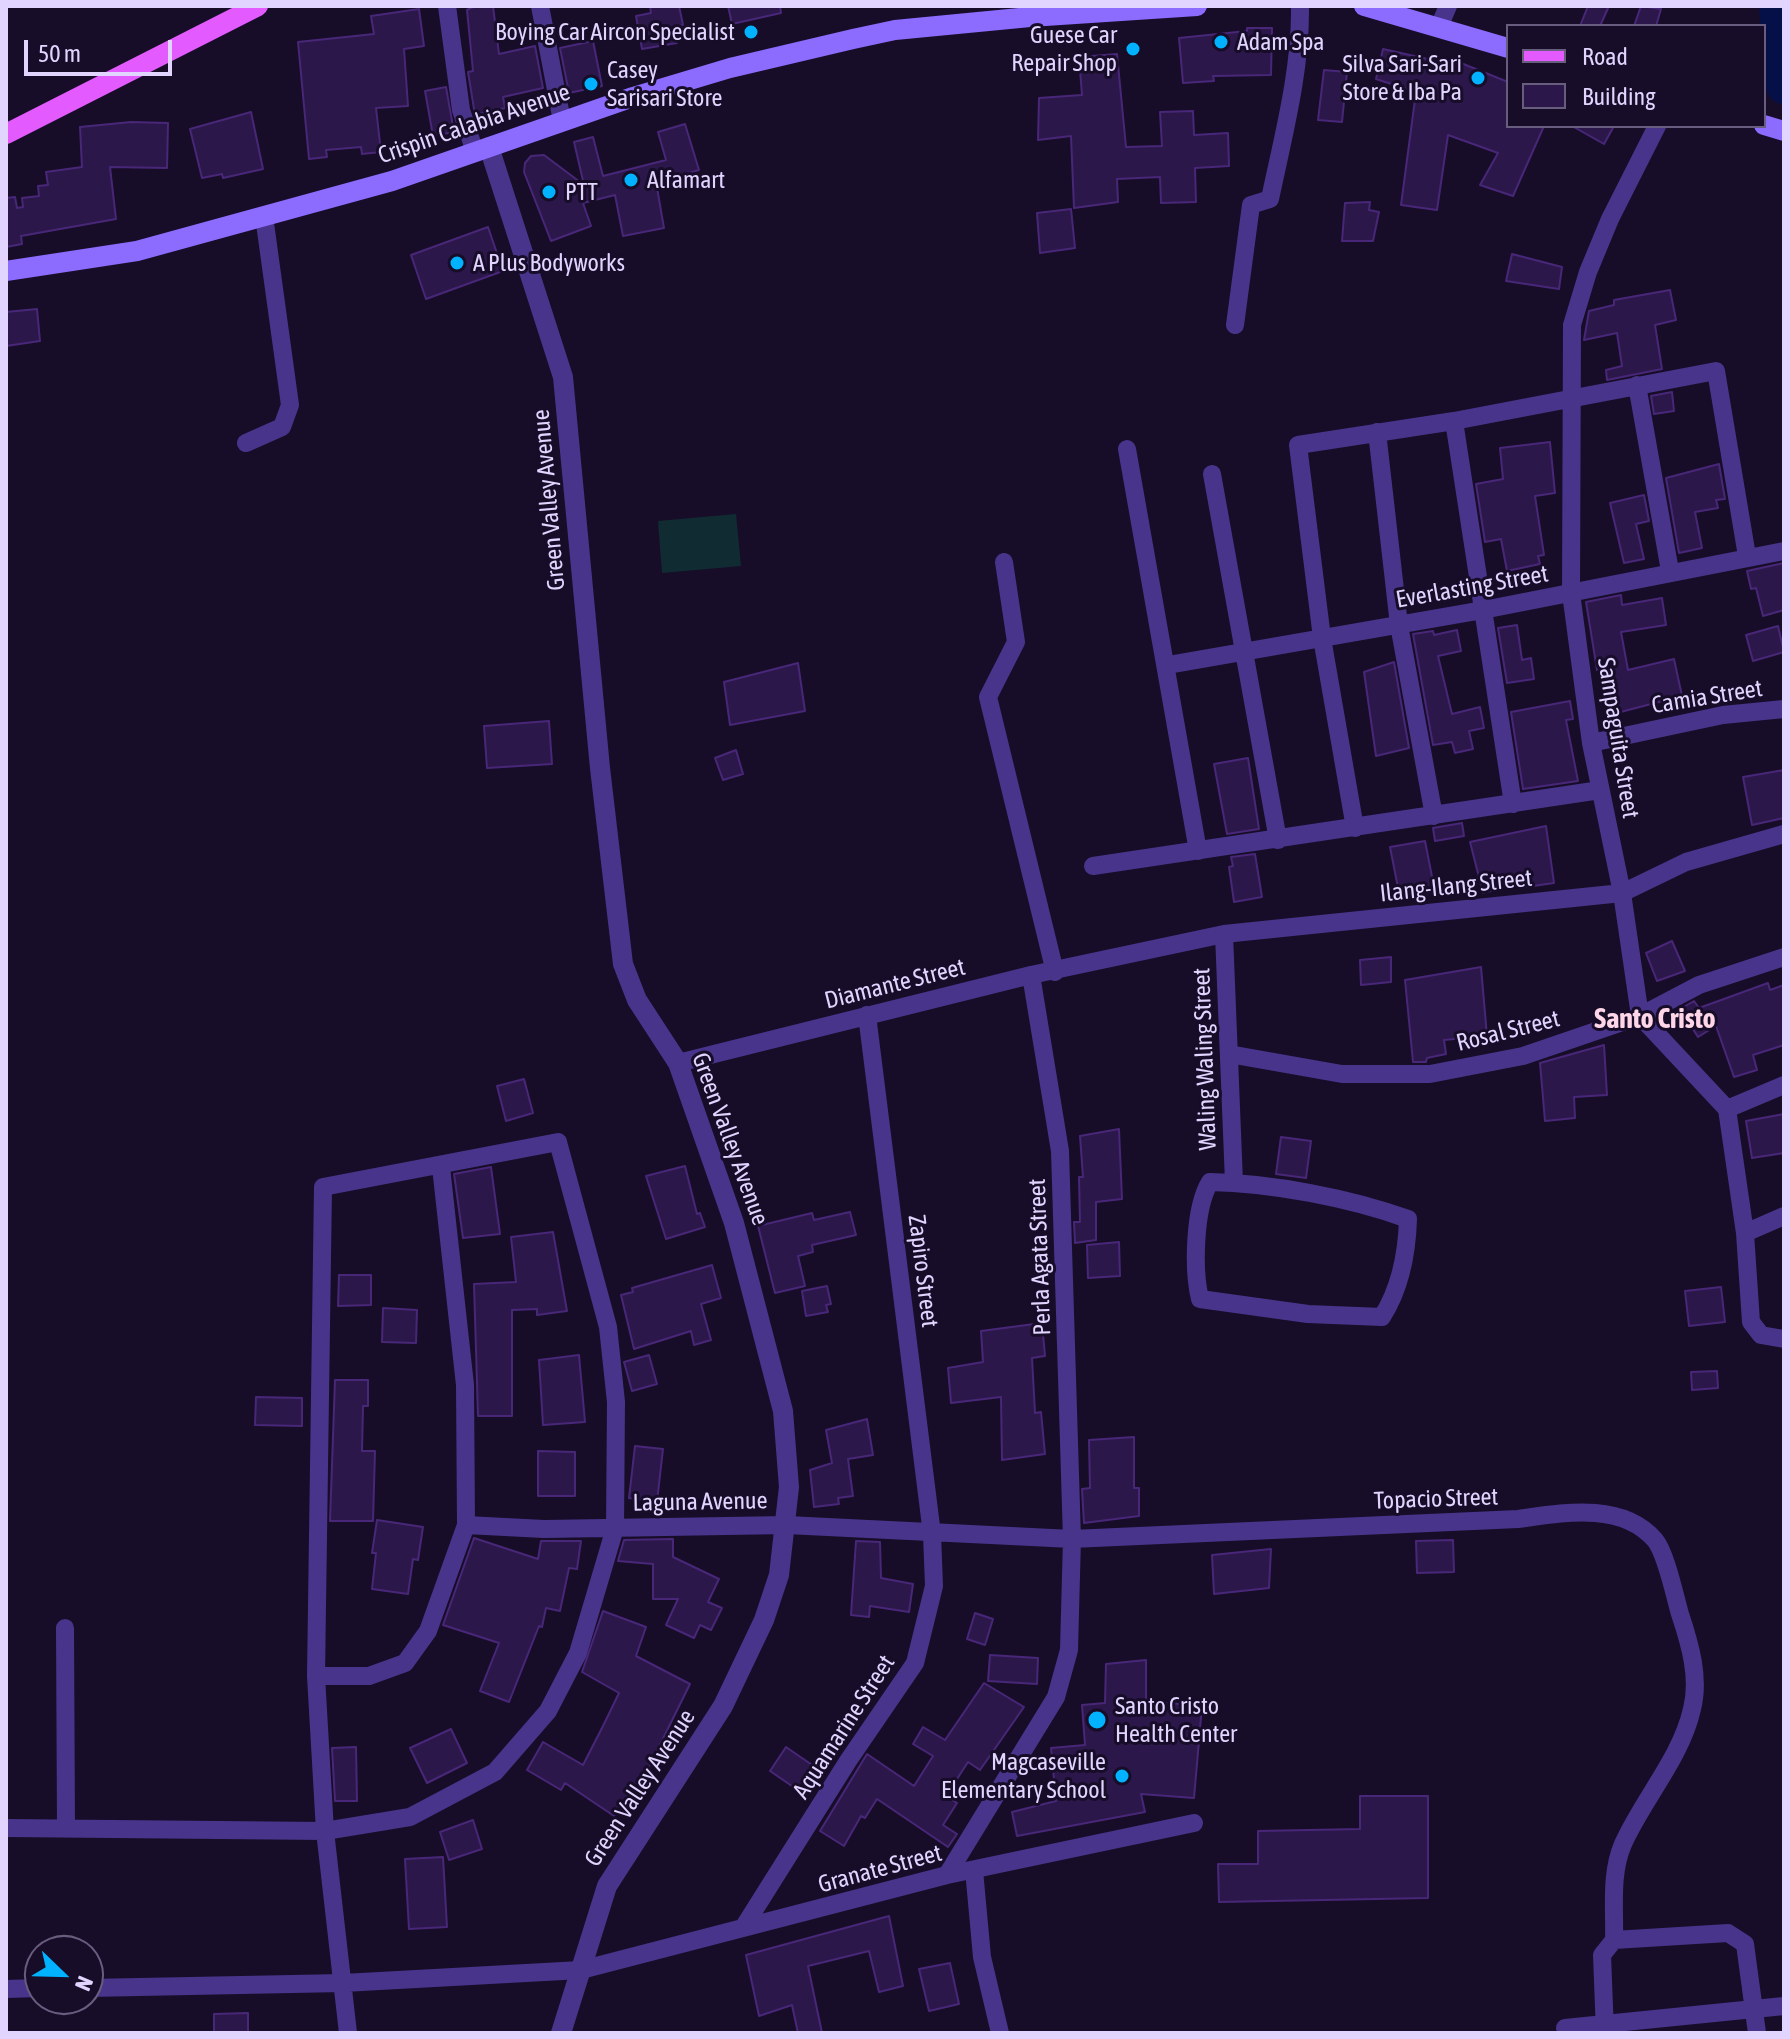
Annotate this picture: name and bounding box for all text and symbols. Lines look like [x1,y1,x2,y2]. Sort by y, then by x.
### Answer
place label: Boying Car Aircon Specialist [495,18,735,46]
place label: Guese Car Repair Shop [1011,21,1117,77]
marker: Boying Car Aircon Specialist [742,23,760,41]
scale bar [28,24,176,74]
legend [1506,24,1766,128]
place label: Adam Spa [1237,28,1324,56]
marker: Adam Spa [1212,33,1230,51]
text: 50 m [38,40,81,67]
marker: Guese Car Repair Shop [1124,40,1142,58]
text: Road [1582,43,1628,70]
place label: Silva Sari-Sari Store & Iba Pa [1343,50,1462,106]
place label: Casey Sarisari Store [607,56,722,112]
marker: Silva Sari-Sari Store & Iba Pa [1469,69,1487,87]
marker: Casey Sarisari Store [582,75,600,93]
street label: Crispin Calabia Avenue [374,78,574,170]
text: Building [1582,83,1655,110]
place label: Alfamart [647,166,725,194]
marker: Alfamart [622,171,640,189]
place label: PTT [565,178,598,206]
marker: PTT [540,183,558,201]
place label: A Plus Bodyworks [473,249,625,277]
marker: A Plus Bodyworks [448,254,466,272]
street label: Green Valley Avenue [527,408,571,592]
street label: Everlasting Street [1394,559,1550,615]
street label: Sampaguita Street [1591,655,1645,821]
street label: Camia Street [1650,674,1764,720]
street label: Ilang-Ilang Street [1378,864,1534,908]
street label: Diamante Street [822,953,968,1015]
street label: Waling Waling Street [1187,967,1223,1151]
district label: Santo Cristo [1594,1002,1716,1036]
street label: Rosal Street [1453,1004,1563,1058]
street label: Green Valley Avenue [685,1049,775,1229]
street label: Perla Agata Street [1023,1178,1057,1336]
street label: Zapiro Street [902,1213,944,1329]
street label: Topacio Street [1373,1482,1499,1516]
street label: Laguna Avenue [632,1486,768,1518]
street label: Aquamarine Street [787,1650,901,1804]
place label: Santo Cristo Health Center [1115,1692,1237,1748]
street label: Green Valley Avenue [579,1704,701,1872]
marker: Santo Cristo Health Center [1086,1709,1108,1731]
place label: Magcaseville Elementary School [941,1748,1106,1804]
marker: Magcaseville Elementary School [1113,1767,1131,1785]
street label: Granate Street [815,1839,945,1899]
north arrow [24,1935,104,2015]
text: N [70,1973,99,1995]

